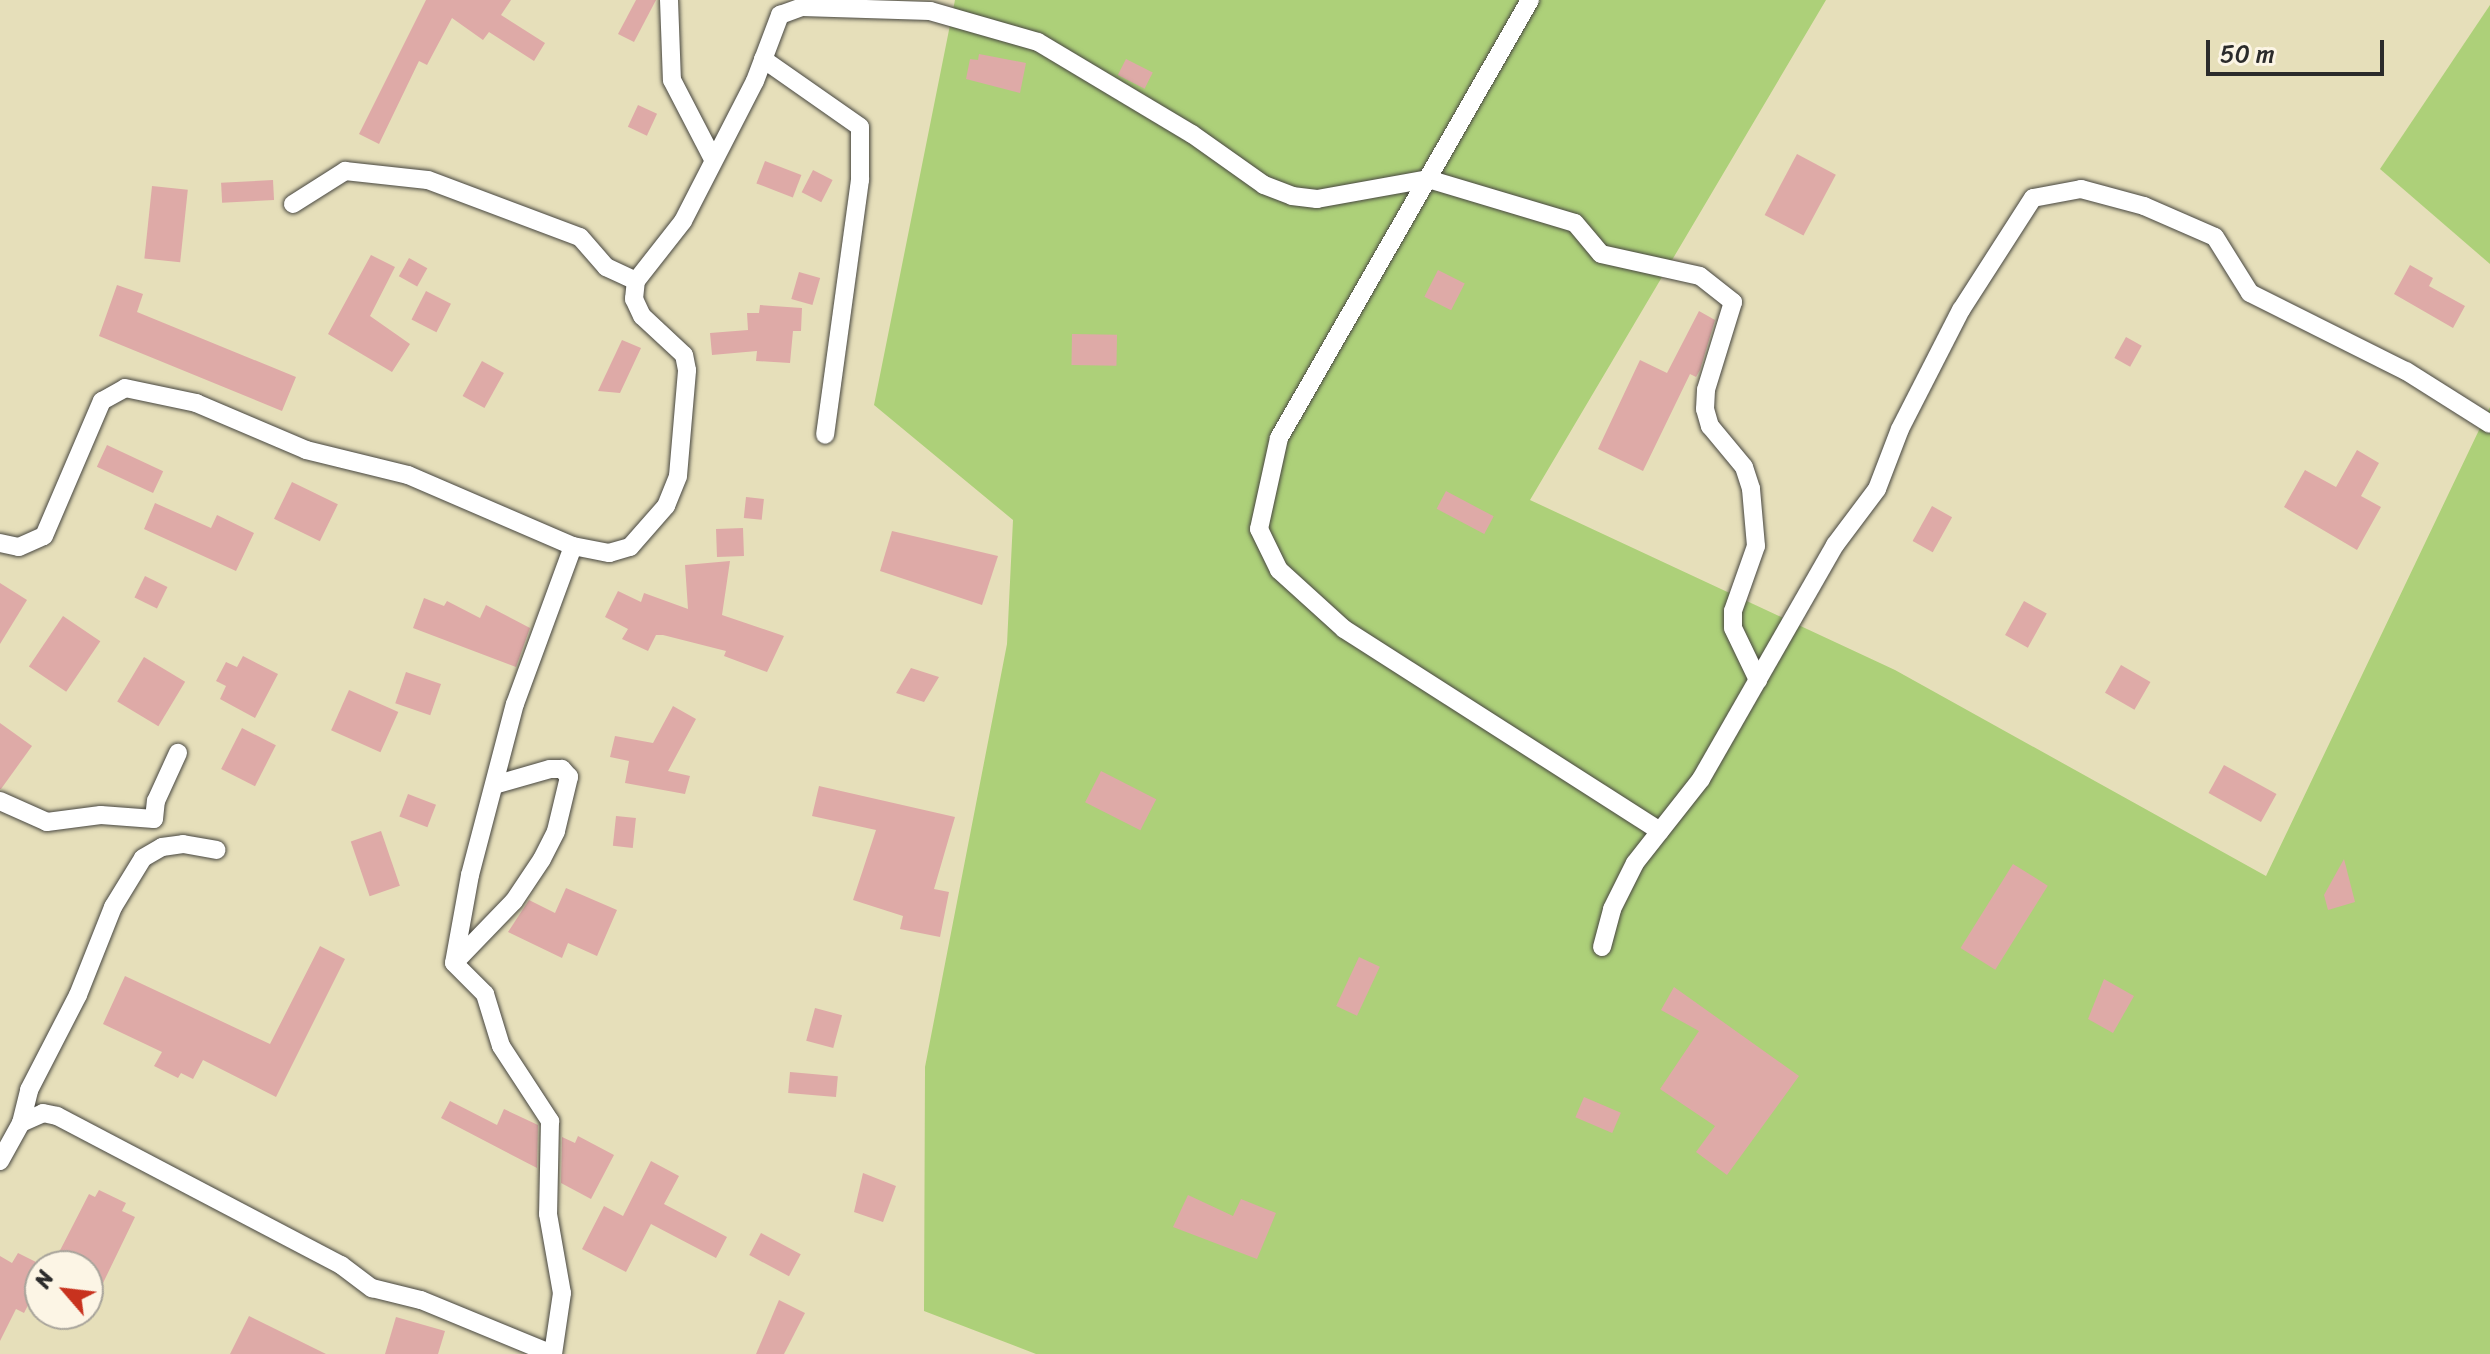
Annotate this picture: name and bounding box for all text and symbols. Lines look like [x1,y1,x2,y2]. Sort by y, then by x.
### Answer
scale bar [2210,24,2388,74]
text: 50 m [2220,33,2275,75]
north arrow [24,1250,104,1330]
text: N [23,1264,65,1295]

